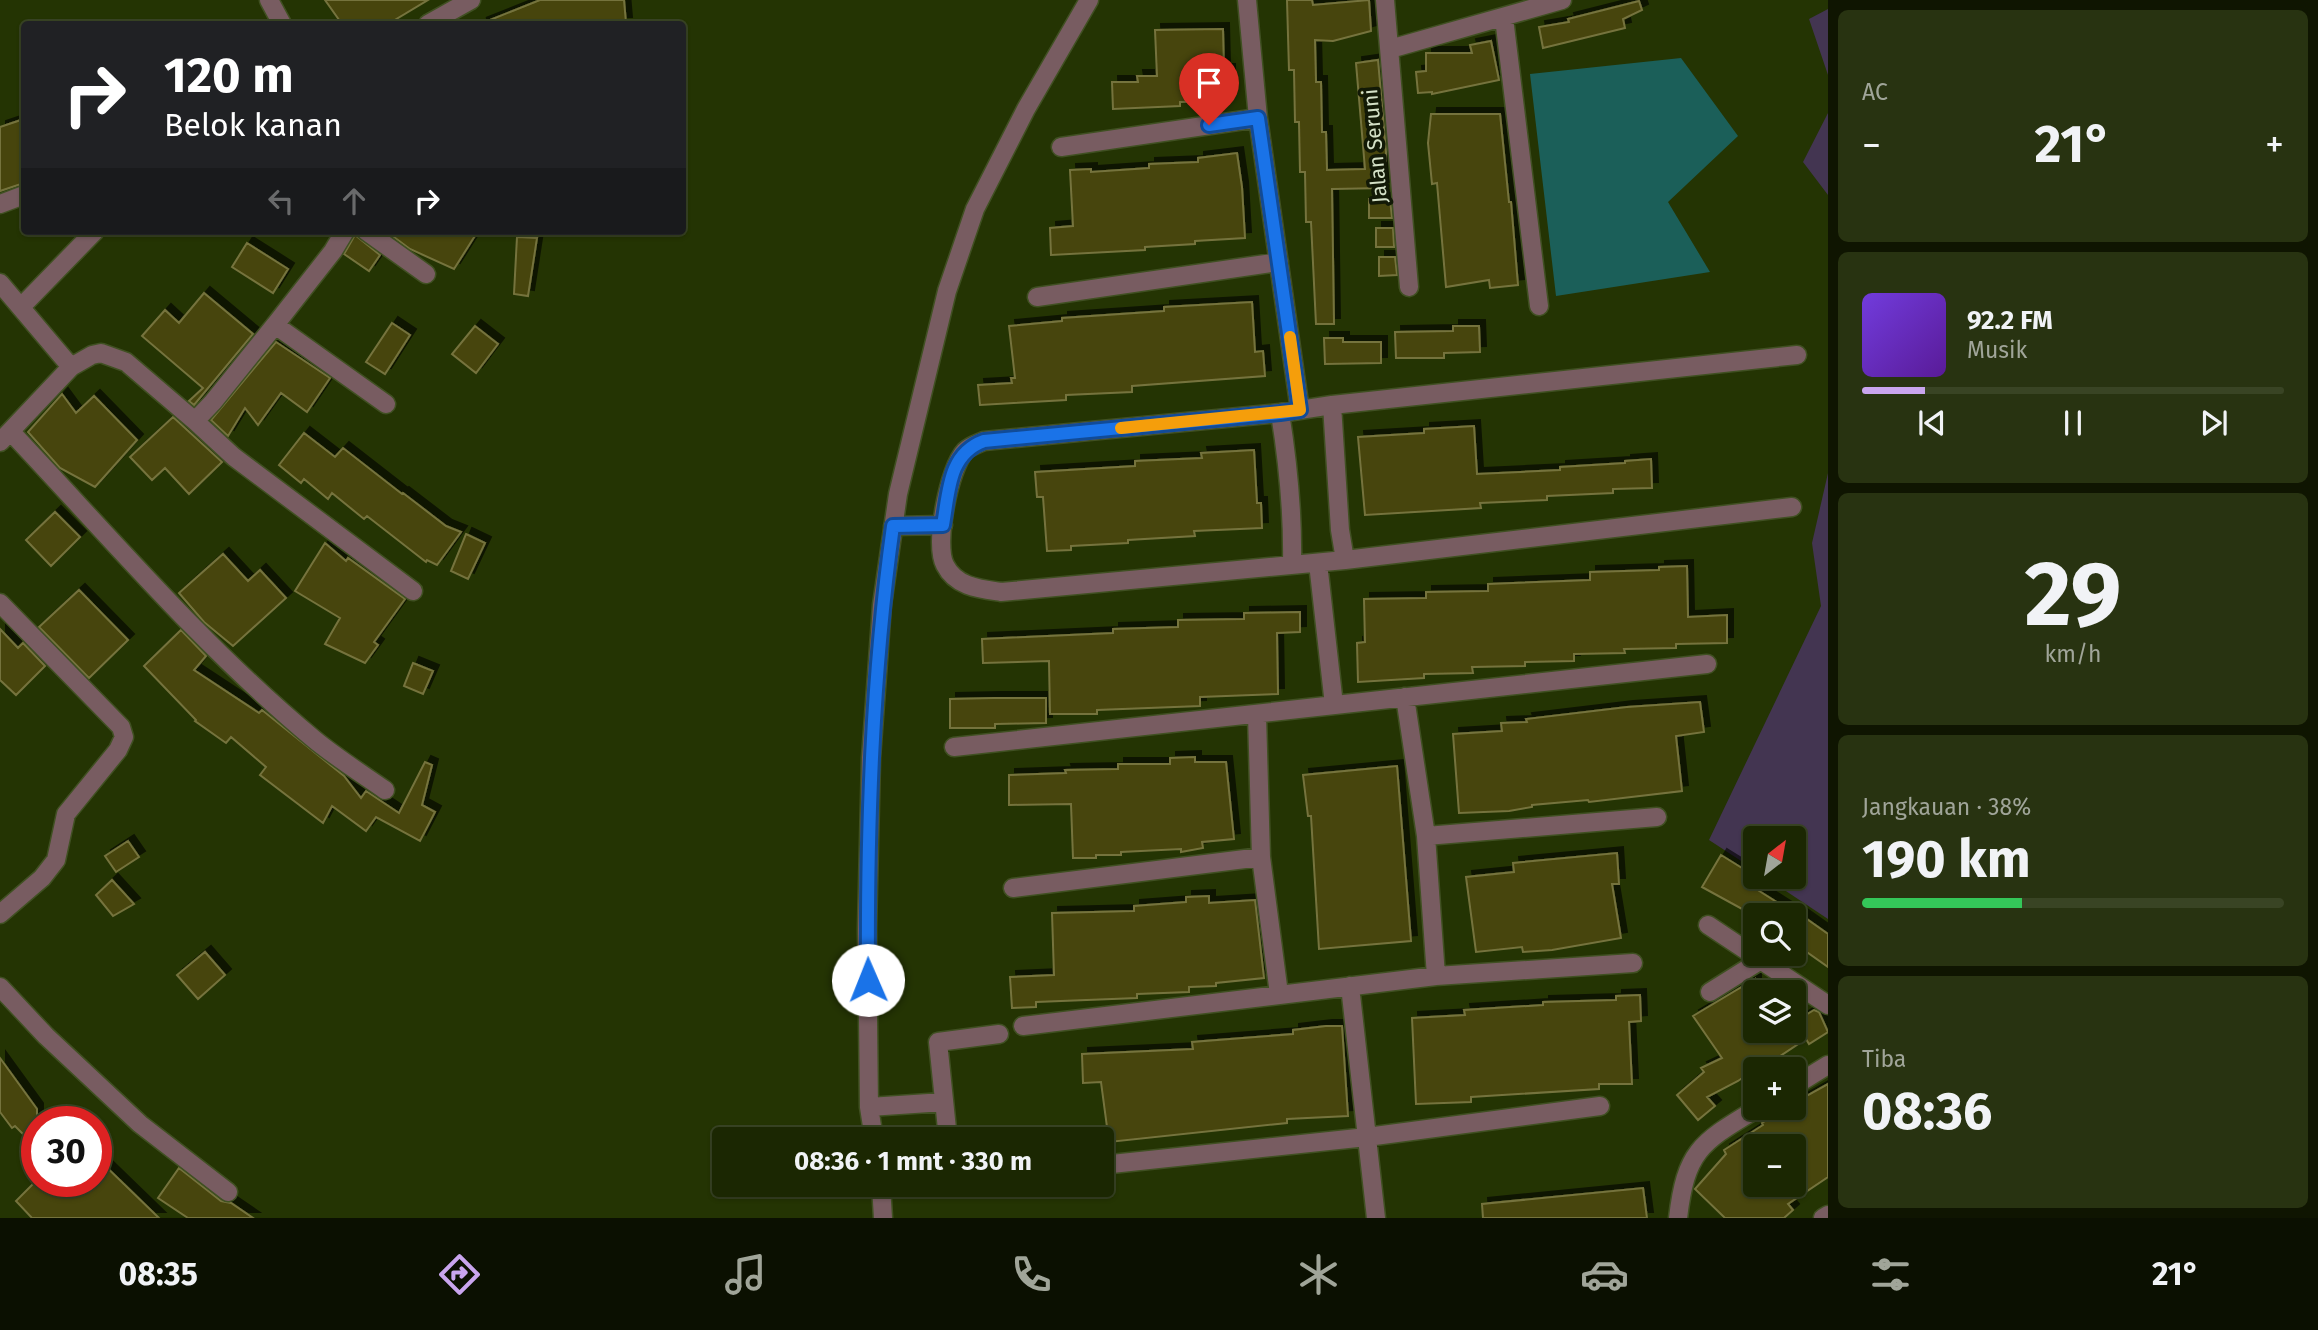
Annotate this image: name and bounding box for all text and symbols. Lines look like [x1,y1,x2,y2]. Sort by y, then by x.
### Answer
text: 120 m [164,46,294,105]
icon: right [49,49,140,140]
pin [1179,53,1239,125]
icon: arrive [1190,64,1228,102]
text: AC [1862,78,1888,106]
street label: Jalan Seruni [1357,88,1393,204]
text: Belok kanan [164,106,342,144]
text: 21° [2035,113,2112,176]
text: − [1862,122,1881,168]
text: + [2265,122,2284,168]
icon: left [262,182,300,220]
icon: ahead [335,182,373,220]
icon: right [408,182,446,220]
text: 92.2 FM [1967,305,2053,336]
text: Musik [1967,336,2027,364]
icon: previous [1913,404,1951,442]
icon: pause [2054,404,2092,442]
icon: next [2195,404,2233,442]
text: 29 [2024,540,2122,649]
text: km/h [2045,640,2101,668]
text: Jangkauan · 38% [1862,793,2031,821]
north arrow [1743,826,1806,889]
map controls [1743,826,1806,1197]
text: 190 km [1862,828,2031,891]
button: search [1743,903,1806,966]
position arrow [831,943,905,1017]
button: layers [1743,980,1806,1043]
text: Tiba [1862,1045,1906,1073]
button: + [1743,1057,1806,1120]
text: 08:36 [1862,1080,1992,1143]
speed limit sign: 30 [21,1106,112,1197]
button: − [1743,1134,1806,1197]
text: 08:36 · 1 mnt · 330 m [794,1146,1032,1177]
icon: directions [435,1250,484,1299]
icon: music [721,1250,770,1299]
icon: phone [1007,1250,1056,1299]
icon: climate [1294,1250,1343,1299]
icon: car [1580,1250,1629,1299]
icon: filters [1866,1250,1915,1299]
text: 08:35 [119,1255,198,1293]
text: 21° [2152,1255,2199,1293]

